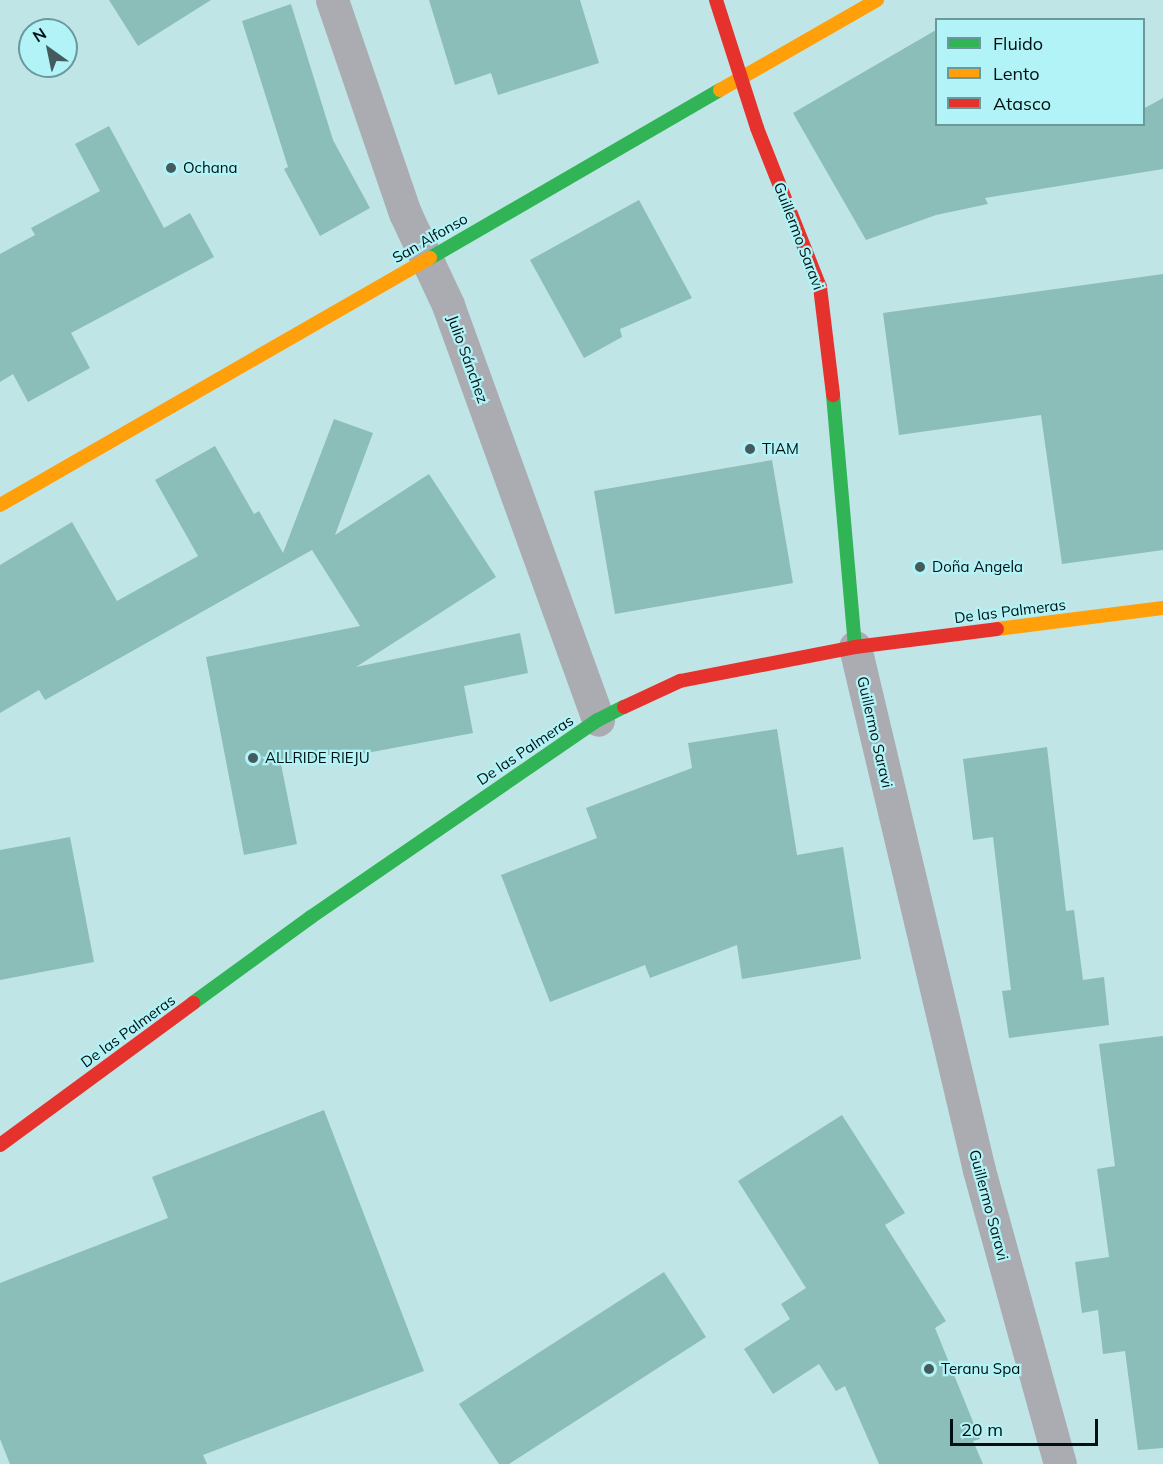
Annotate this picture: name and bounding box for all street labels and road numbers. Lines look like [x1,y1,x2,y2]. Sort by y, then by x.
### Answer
street label: Guillermo Saravi [770,180,828,292]
street label: San Alfonso [389,209,471,267]
street label: Julio Sánchez [444,312,492,406]
street label: De las Palmeras [953,595,1067,627]
street label: Guillermo Saravi [853,675,897,789]
street label: De las Palmeras [473,711,577,789]
street label: De las Palmeras [77,991,179,1071]
street label: Guillermo Saravi [966,1148,1012,1262]

